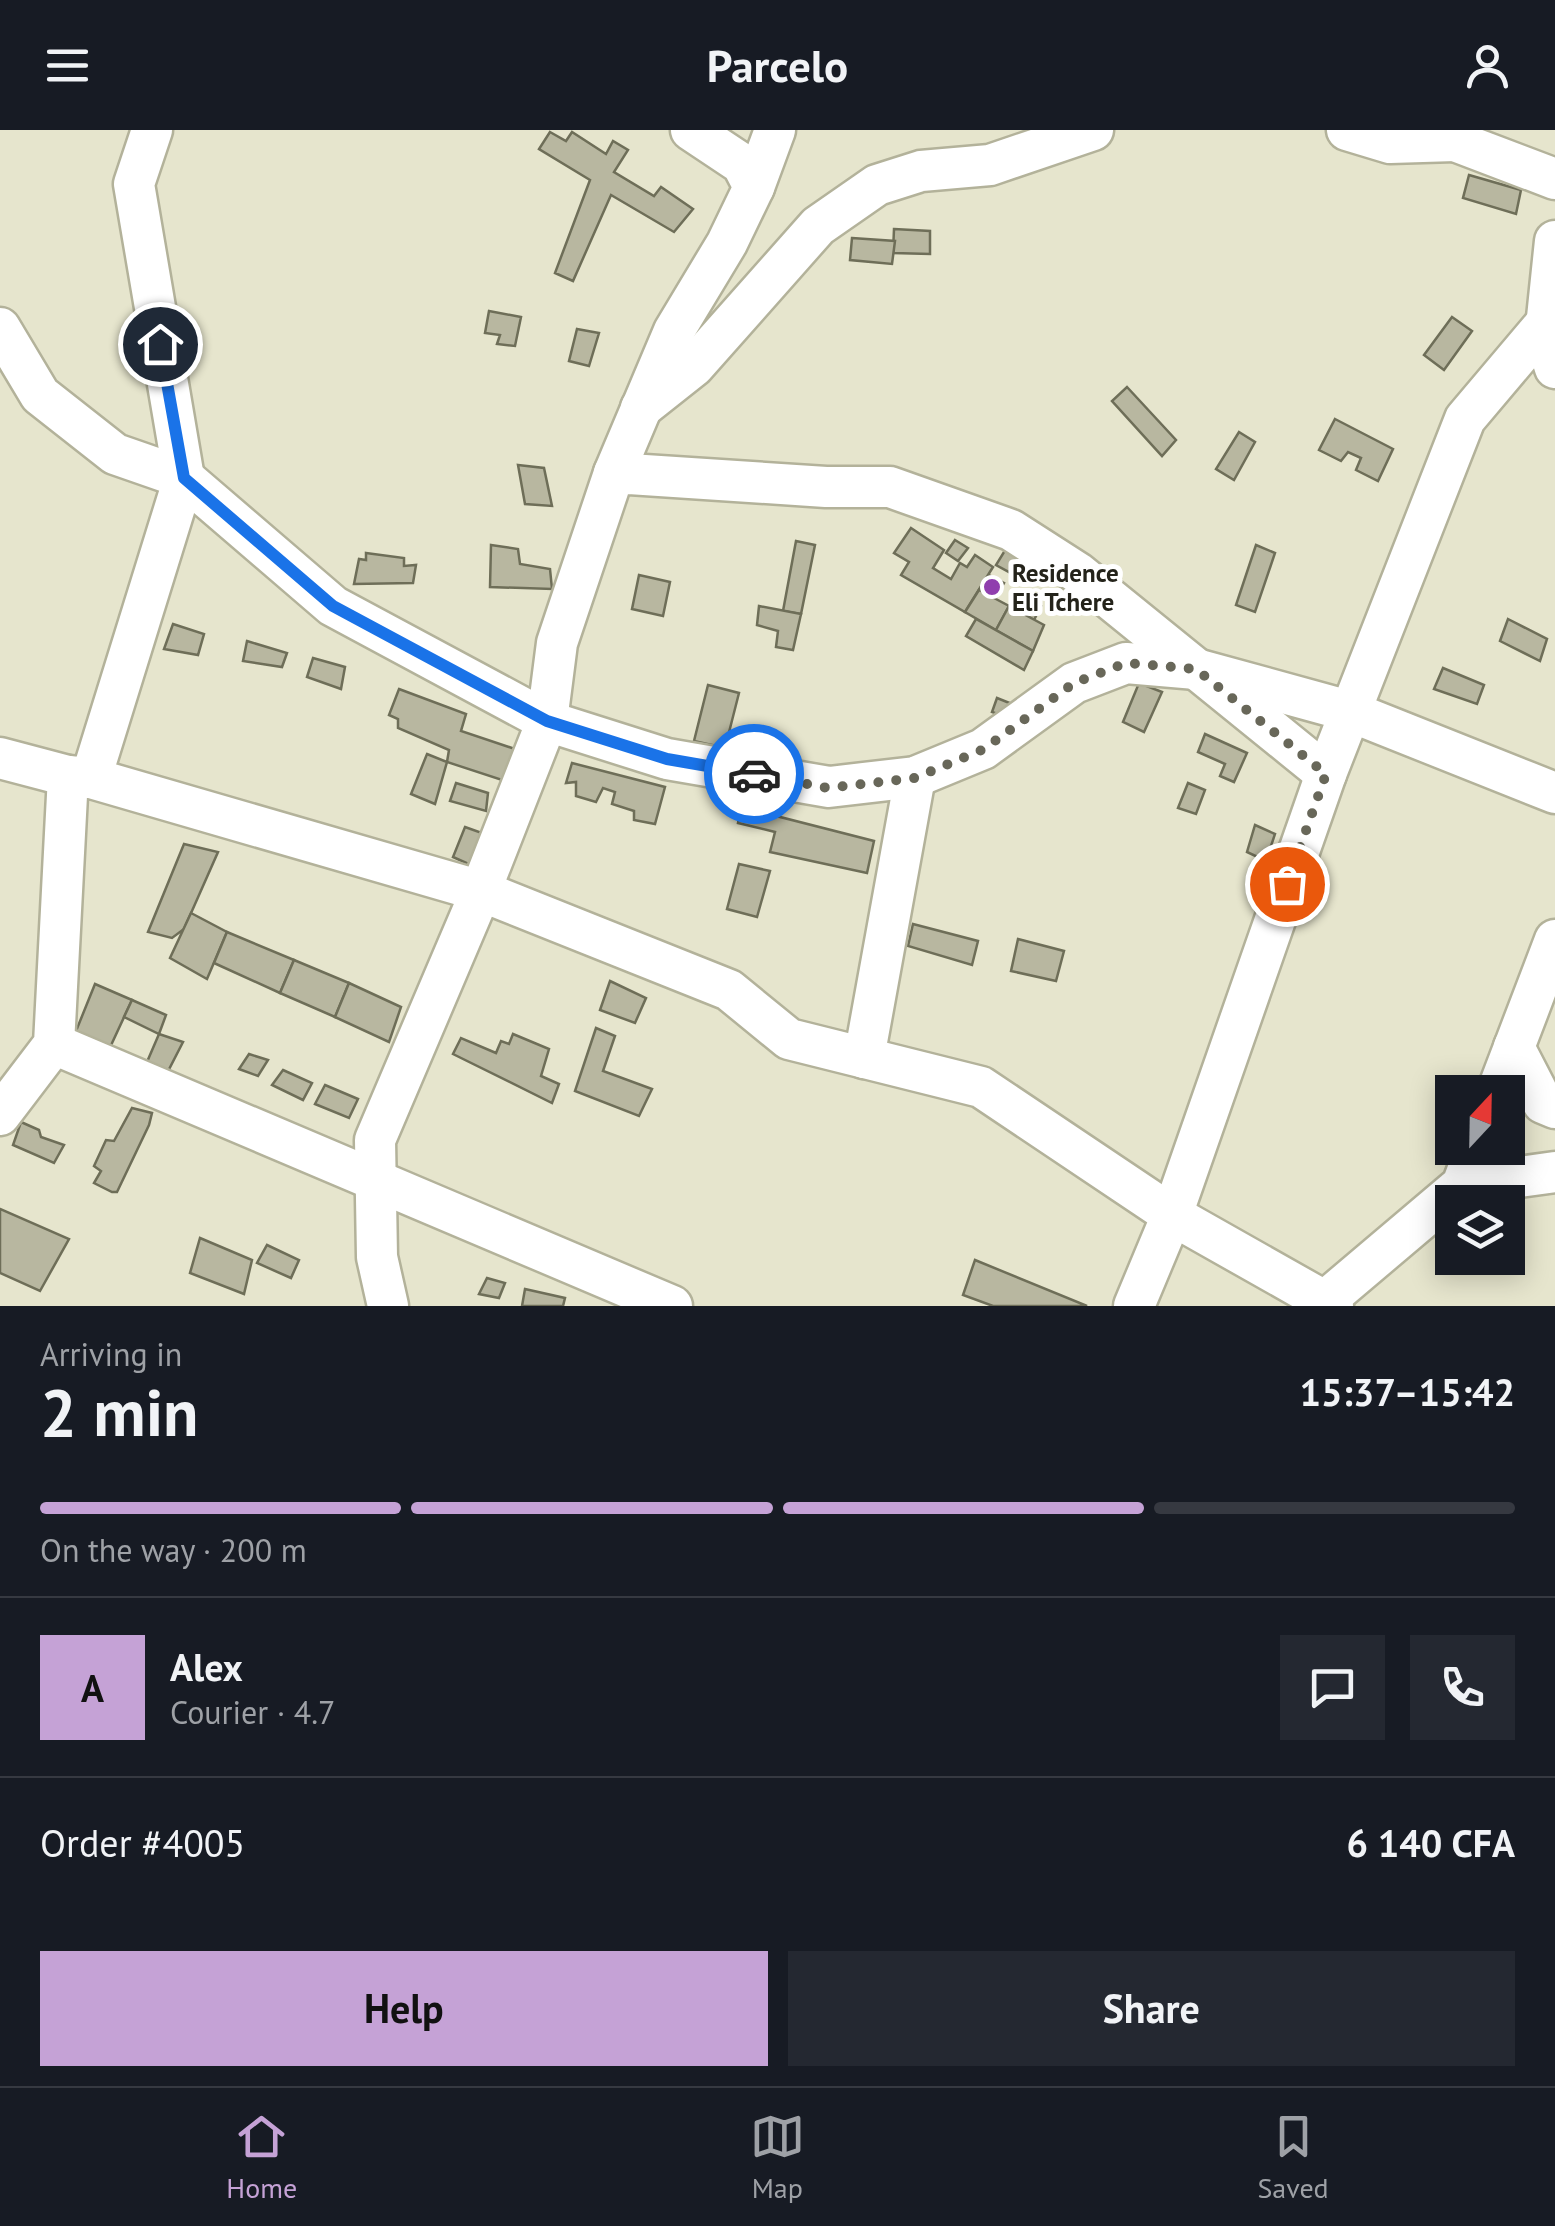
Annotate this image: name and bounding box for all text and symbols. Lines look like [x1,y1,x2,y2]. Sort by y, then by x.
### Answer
text: Parcelo [707,36,848,94]
icon: menu [40,38,95,93]
icon: person [1460,38,1515,93]
pin [118,302,203,387]
icon: home [133,317,188,372]
place label: Residence Eli Tchere [1012,557,1119,618]
marker: Residence Eli Tchere [981,576,1003,598]
courier [704,724,804,824]
icon: car [727,747,782,802]
pin [1245,842,1330,927]
icon: bag [1260,857,1315,912]
north arrow [1435,1075,1525,1165]
map controls [1435,1075,1525,1275]
button: layers [1435,1185,1525,1275]
text: Arriving in [40,1333,182,1375]
text: 15:37–15:42 [1300,1367,1515,1416]
text: 2 min [40,1370,199,1454]
text: On the way · 200 m [40,1529,307,1571]
button: chat [1280,1635,1385,1740]
button: phone [1410,1635,1515,1740]
text: Alex [170,1642,243,1691]
text: A [81,1663,104,1712]
text: Courier · 4.7 [170,1691,336,1733]
text: Order #4005 [40,1818,245,1867]
text: 6 140 CFA [1347,1818,1515,1867]
button: Help [40,1951,768,2066]
button: Share [788,1951,1515,2066]
tab: Home [226,2109,297,2206]
tab: Map [750,2109,805,2206]
tab: Saved [1257,2109,1329,2206]

